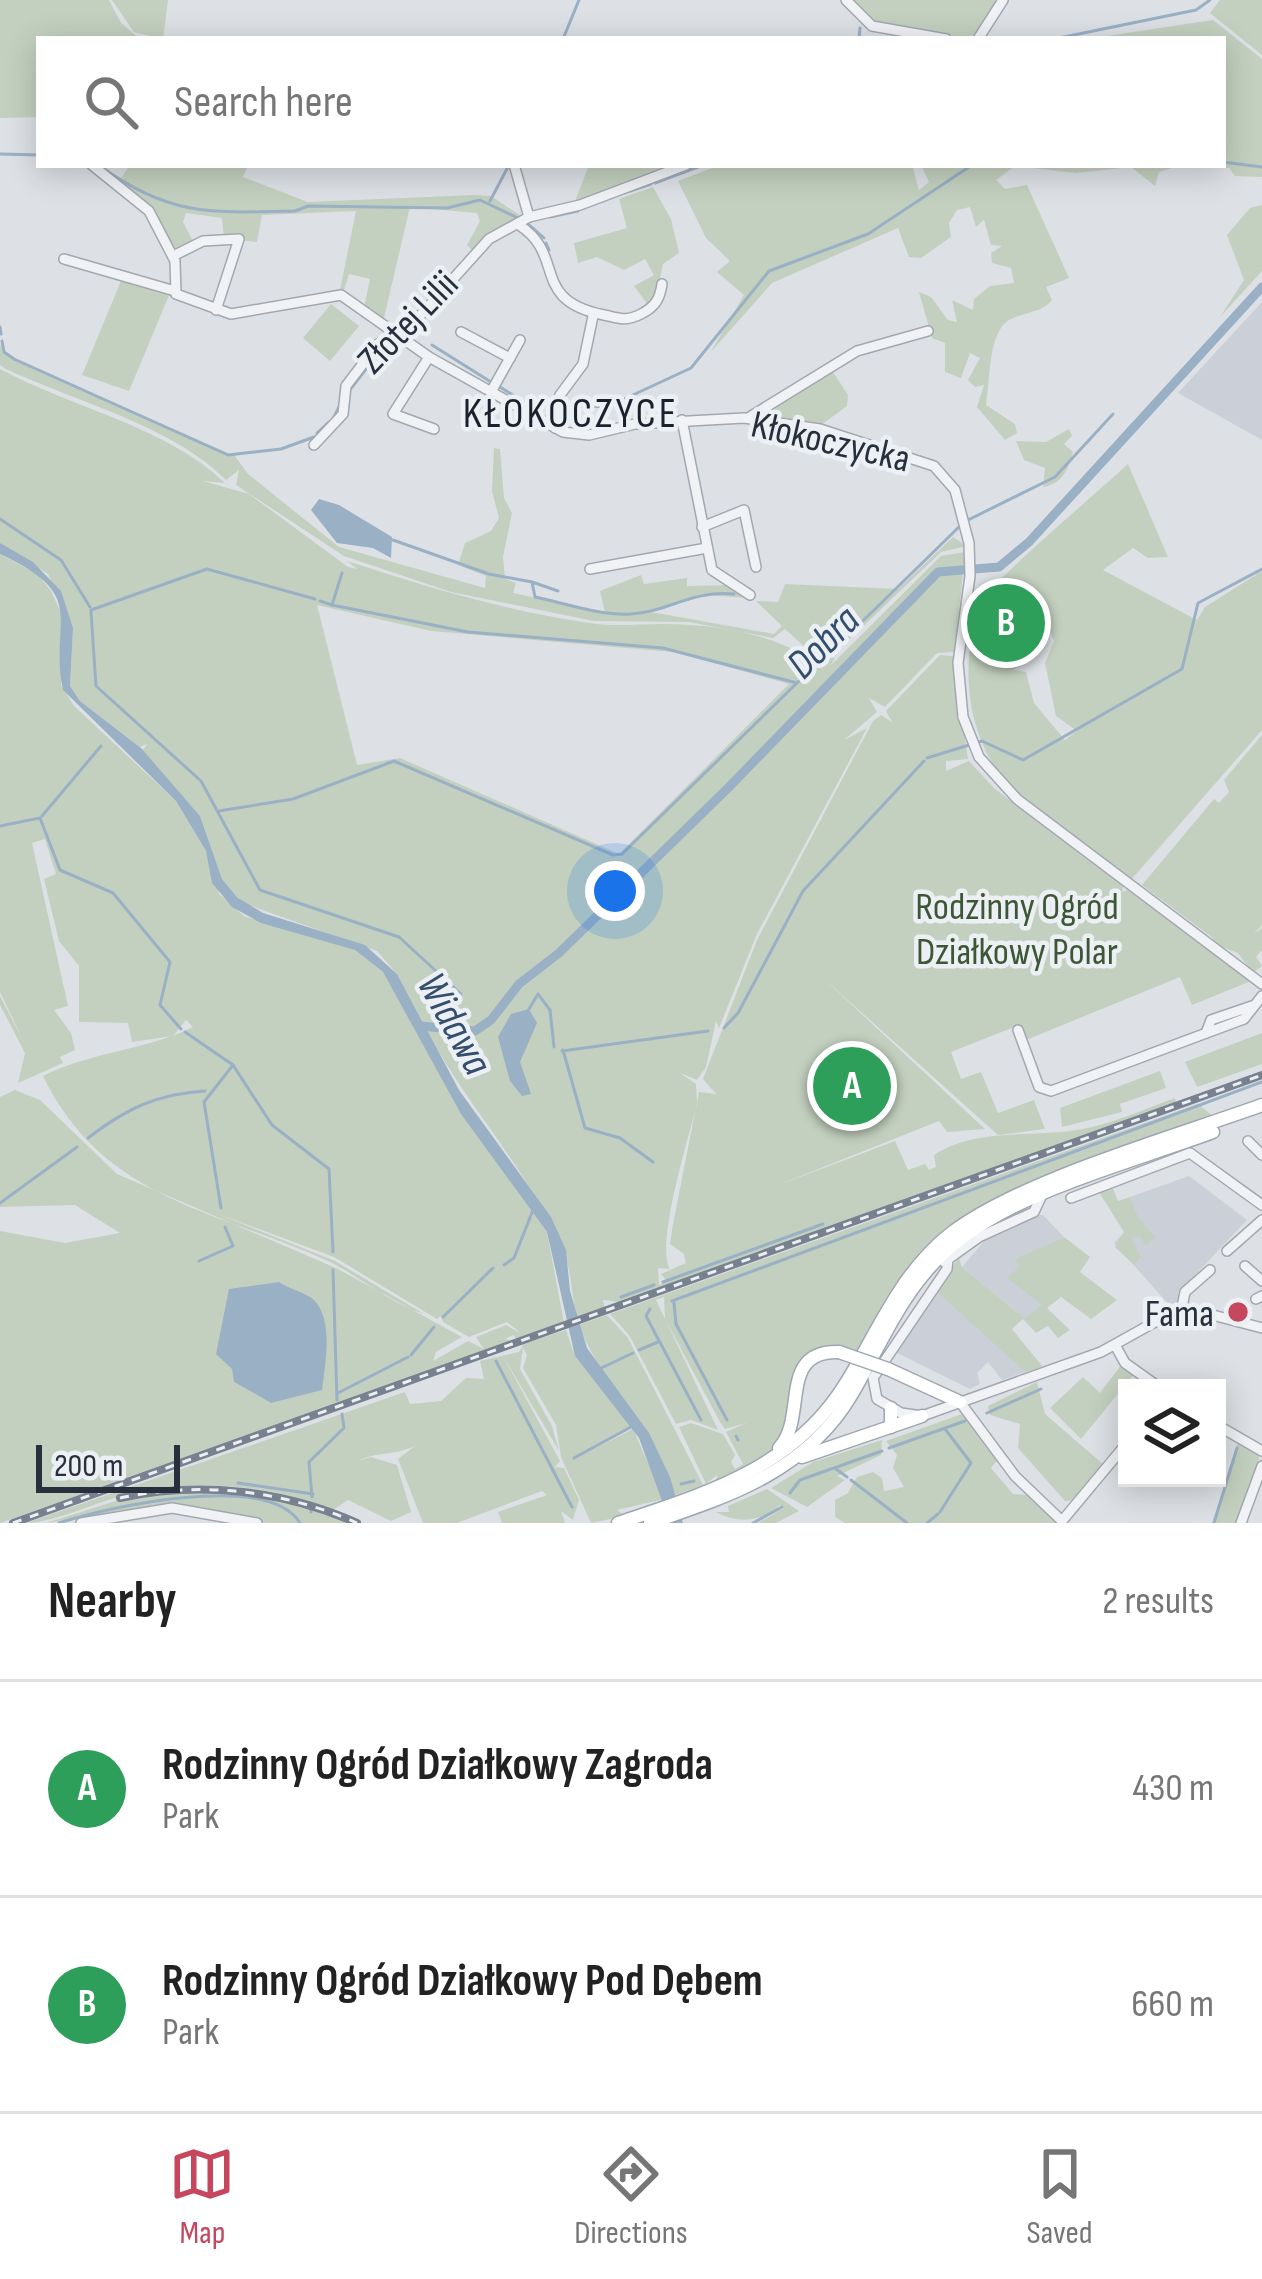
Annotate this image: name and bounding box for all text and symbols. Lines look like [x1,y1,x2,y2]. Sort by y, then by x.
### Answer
search box [36,36,1226,168]
icon: search [78,69,144,135]
text: Search here [174,75,353,130]
street label: Złotej Lilii [349,262,469,384]
district label: KŁOKOCZYCE [463,389,679,440]
street label: Kłokoczycka [746,401,914,483]
pin: B [967,578,1045,668]
water label: Dobra [777,596,871,690]
your location [585,861,645,921]
park label: Rodzinny Ogród Działkowy Polar [915,884,1119,976]
water label: Widawa [405,964,502,1084]
pin: A [813,1041,891,1131]
place label: Fama [1145,1291,1214,1338]
marker: Fama [1225,1299,1251,1325]
map controls [1118,1379,1226,1487]
button: layers [1118,1379,1226,1487]
scale bar [36,1439,180,1492]
text: 200 m [54,1446,123,1486]
text: Nearby [48,1571,177,1632]
text: 2 results [1102,1578,1214,1625]
text: Rodzinny Ogród Działkowy Zagroda [162,1738,713,1793]
text: A [78,1765,96,1812]
text: 430 m [1133,1765,1214,1812]
text: Park [162,1793,219,1840]
text: Rodzinny Ogród Działkowy Pod Dębem [162,1954,763,2009]
text: B [78,1981,96,2028]
text: 660 m [1131,1981,1214,2028]
text: Park [162,2009,219,2056]
tab: Map [169,2141,235,2253]
tab: Directions [574,2141,688,2253]
tab: Saved [1026,2141,1093,2253]

